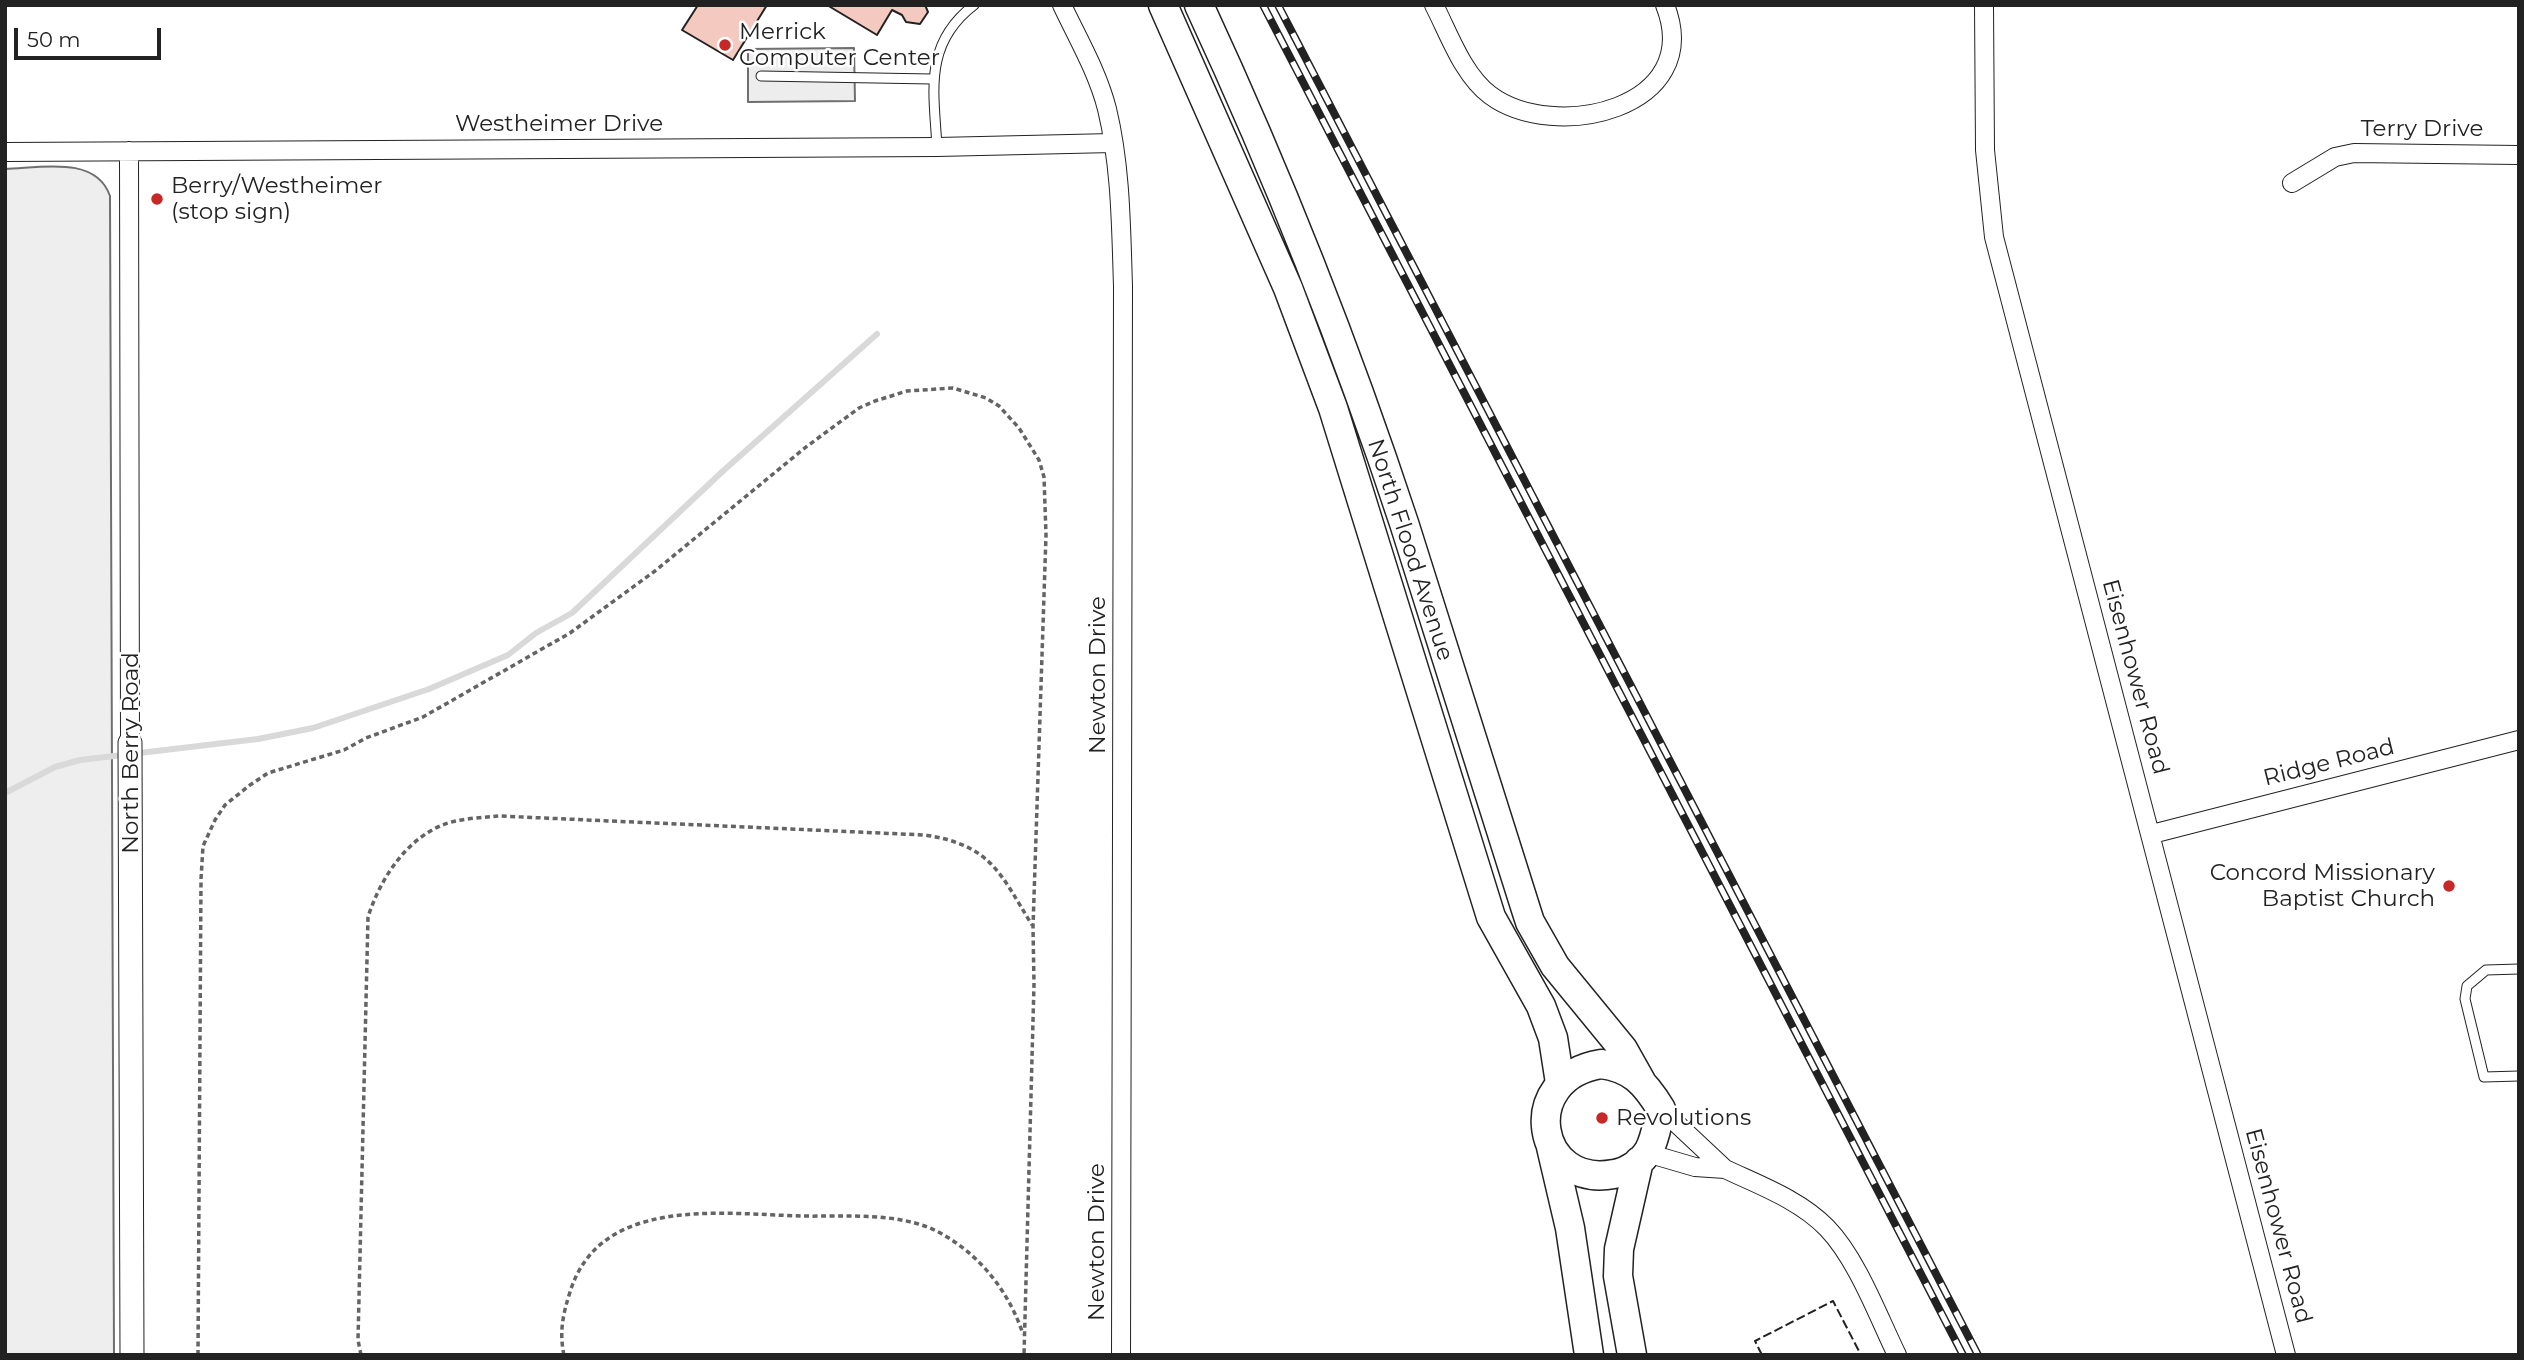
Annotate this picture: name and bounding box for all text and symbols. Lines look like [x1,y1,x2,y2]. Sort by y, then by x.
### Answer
scale bar [18,14,164,58]
place label: Merrick Computer Center [739,18,940,72]
text: 50 m [27,27,81,52]
marker: Merrick Computer Center [717,37,733,53]
street label: Westheimer Drive [455,110,663,138]
street label: Terry Drive [2361,115,2483,143]
place label: Berry/Westheimer (stop sign) [171,172,382,226]
marker: Berry/Westheimer (stop sign) [149,191,165,207]
street label: North Flood Avenue [1361,436,1459,664]
street label: Eisenhower Road [2096,576,2174,778]
street label: Newton Drive [1084,596,1112,754]
street label: North Berry Road [117,652,145,854]
street label: Ridge Road [2261,733,2397,793]
place label: Concord Missionary Baptist Church [2210,859,2435,913]
marker: Concord Missionary Baptist Church [2441,878,2457,894]
place label: Revolutions [1616,1104,1751,1132]
marker: Revolutions [1594,1110,1610,1126]
street label: Eisenhower Road [2239,1125,2317,1327]
street label: Newton Drive [1083,1163,1111,1321]

